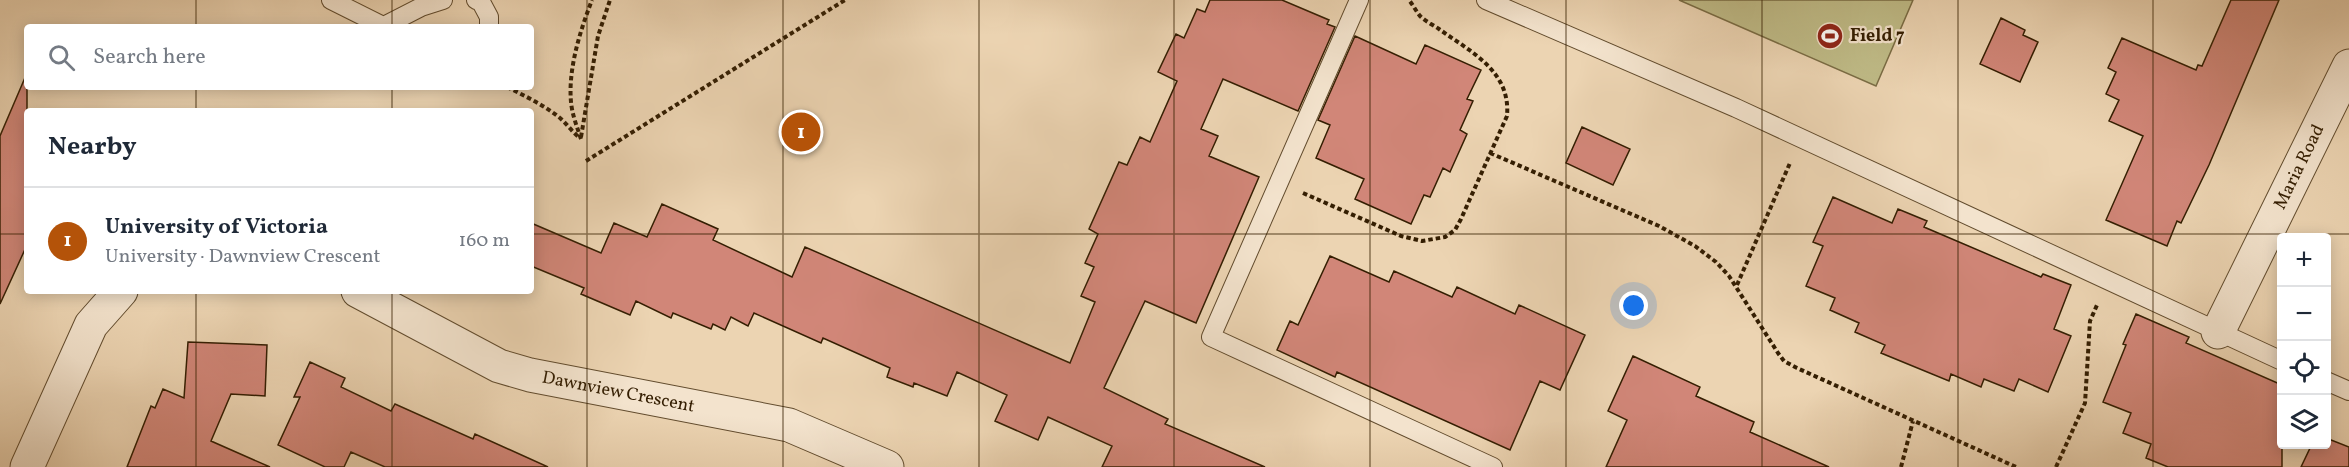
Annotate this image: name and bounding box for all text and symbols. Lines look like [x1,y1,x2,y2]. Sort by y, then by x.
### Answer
sports icon: Field 7 [1815,21,1845,51]
search box [24,24,534,90]
place label: Field 7 [1850,24,1905,49]
icon: search [45,41,78,74]
text: Search here [93,42,206,73]
pin: 1 [782,110,820,154]
street label: Maria Road [2268,120,2331,214]
text: Nearby [48,129,137,165]
text: University of Victoria [105,212,328,243]
text: 1 [63,227,72,255]
text: 160 m [458,227,510,255]
map controls [2277,233,2331,449]
button: + [2277,233,2331,287]
text: University · Dawnview Crescent [105,243,381,271]
button: − [2277,287,2331,341]
your location [1619,291,1648,320]
button: locate [2277,341,2331,395]
street label: Dawnview Crescent [540,365,697,419]
button: layers [2277,395,2331,449]

